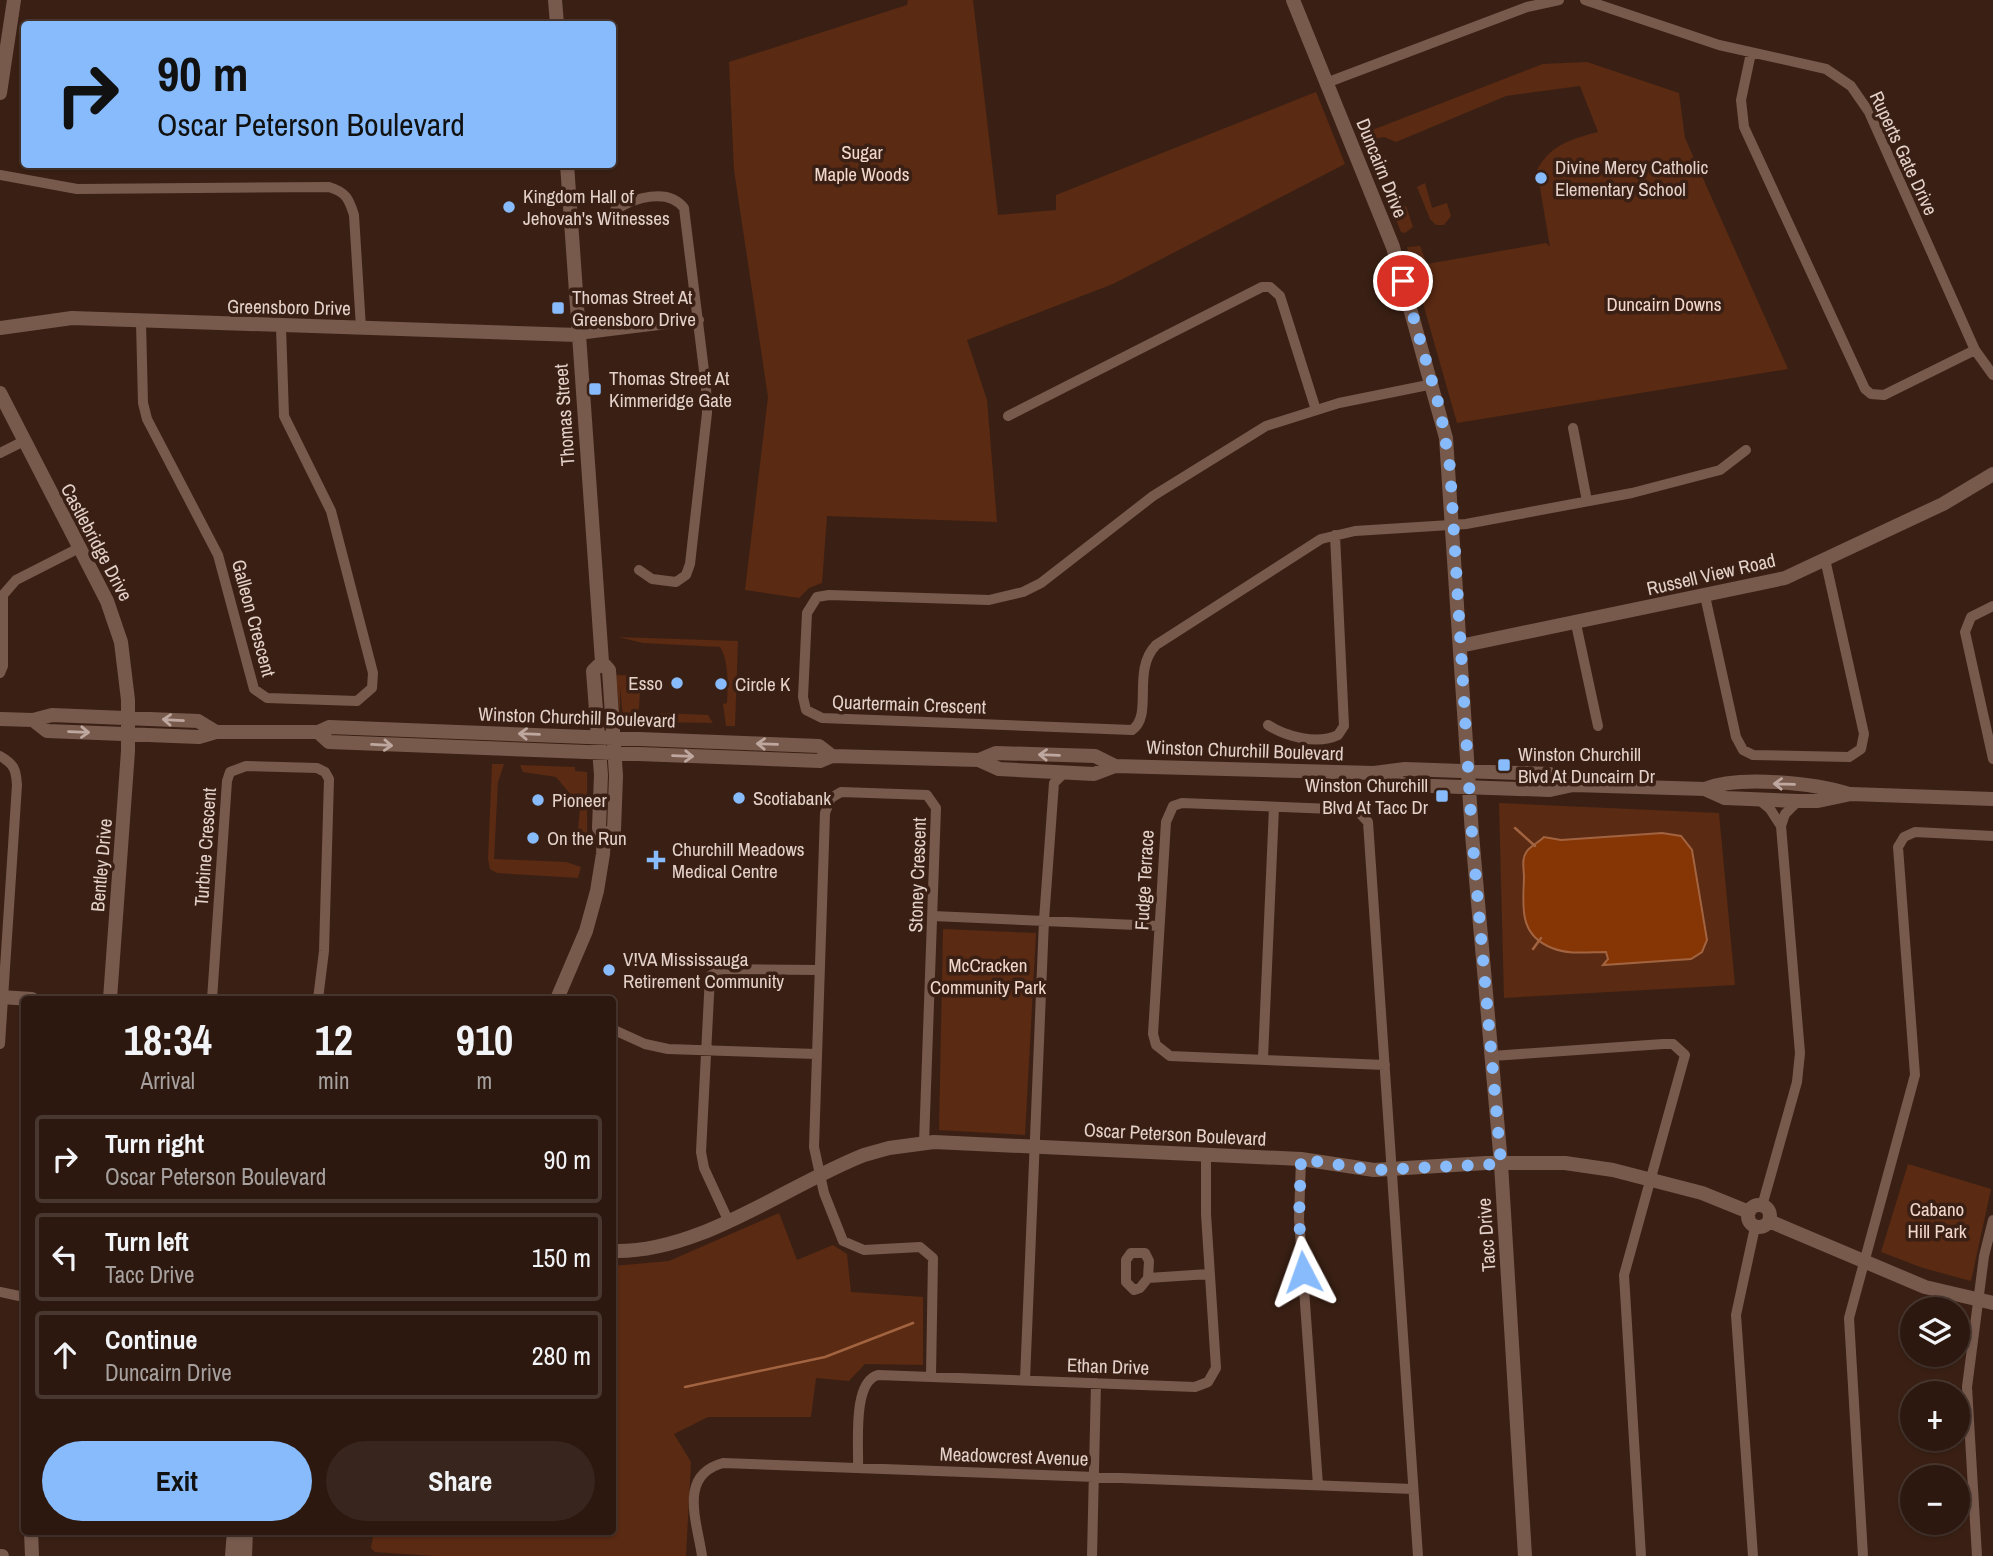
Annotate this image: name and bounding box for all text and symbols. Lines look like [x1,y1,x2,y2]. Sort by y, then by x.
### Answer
text: 90 m [157,40,249,106]
icon: right [42,49,133,140]
street label: Ruperts Gate Drive [1864,87,1944,219]
text: Oscar Peterson Boulevard [157,103,465,146]
street label: Duncairn Drive [1350,115,1414,221]
park label: Sugar Maple Woods [815,139,910,187]
place label: Divine Mercy Catholic Elementary School [1555,154,1708,202]
marker: Divine Mercy Catholic Elementary School [1533,170,1549,186]
place label: Kingdom Hall of Jehovah's Witnesses [523,183,670,231]
marker: Kingdom Hall of Jehovah's Witnesses [501,199,517,215]
pin [1373,251,1433,311]
icon: arrive [1384,262,1422,300]
place label: Thomas Street At Greensboro Drive [572,284,696,332]
park label: Duncairn Downs [1606,291,1722,317]
street label: Greensboro Drive [227,293,351,321]
marker: Thomas Street At Greensboro Drive [550,300,566,316]
street label: Thomas Street [547,362,581,467]
place label: Thomas Street At Kimmeridge Gate [609,365,732,413]
marker: Thomas Street At Kimmeridge Gate [587,381,603,397]
street label: Castlebridge Drive [55,479,139,605]
street label: Russell View Road [1644,547,1778,601]
street label: Galleon Crescent [226,556,282,680]
place label: Esso [628,670,663,696]
place label: Circle K [735,671,791,697]
marker: Esso [669,675,685,691]
marker: Circle K [713,676,729,692]
street label: Quartermain Crescent [832,688,987,720]
street label: Winston Churchill Boulevard [478,701,676,733]
one-way arrow [162,713,185,726]
one-way arrow [67,725,90,738]
one-way arrow [518,728,541,741]
street label: Winston Churchill Boulevard [1146,734,1344,766]
one-way arrow [756,737,779,750]
one-way arrow [371,738,394,751]
place label: Winston Churchill Blvd At Duncairn Dr [1518,741,1656,789]
one-way arrow [1037,748,1060,761]
one-way arrow [671,750,694,763]
marker: Winston Churchill Blvd At Duncairn Dr [1496,757,1512,773]
place label: Winston Churchill Blvd At Tacc Dr [1305,772,1429,820]
one-way arrow [1772,777,1795,791]
place label: Scotiabank [753,785,831,811]
street label: Turbine Crescent [188,786,222,907]
place label: Pioneer [552,787,607,813]
marker: Winston Churchill Blvd At Tacc Dr [1434,788,1450,804]
marker: Scotiabank [731,790,747,806]
marker: Pioneer [530,792,546,808]
street label: Stoney Crescent [902,816,932,933]
street label: Bentley Drive [84,817,118,913]
place label: On the Run [547,825,627,851]
street label: Fudge Terrace [1128,829,1160,931]
marker: On the Run [525,830,541,846]
place label: Churchill Meadows Medical Centre [672,836,805,884]
marker: Churchill Meadows Medical Centre [646,850,666,870]
place label: V!VA Mississauga Retirement Community [623,946,784,994]
park label: McCracken Community Park [930,952,1046,1000]
marker: V!VA Mississauga Retirement Community [601,962,617,978]
text: 18:34 [124,1012,212,1068]
text: 12 [315,1012,353,1068]
text: 910 [456,1012,513,1068]
text: Arrival [141,1065,195,1096]
text: min [318,1065,350,1096]
text: m [477,1065,492,1096]
street label: Oscar Peterson Boulevard [1083,1116,1267,1152]
text: Turn right [105,1126,204,1161]
icon: right [46,1140,84,1178]
text: 90 m [544,1142,591,1177]
text: Oscar Peterson Boulevard [105,1161,326,1192]
park label: Cabano Hill Park [1908,1196,1967,1244]
street label: Tacc Drive [1470,1197,1502,1273]
text: Turn left [105,1224,189,1259]
position arrow [1266,1235,1340,1309]
icon: left [46,1238,84,1276]
text: 150 m [532,1240,591,1275]
text: Tacc Drive [105,1259,194,1290]
map controls [1900,1297,1970,1535]
button: layers [1900,1297,1970,1367]
text: Continue [105,1322,197,1357]
icon: ahead [46,1336,84,1374]
text: 280 m [532,1338,591,1373]
street label: Ethan Drive [1066,1352,1150,1380]
text: Duncairn Drive [105,1357,232,1388]
button: + [1900,1381,1970,1451]
street label: Meadowcrest Avenue [939,1440,1089,1472]
button: Exit [42,1441,312,1521]
button: Share [326,1441,595,1521]
button: − [1900,1465,1970,1535]

